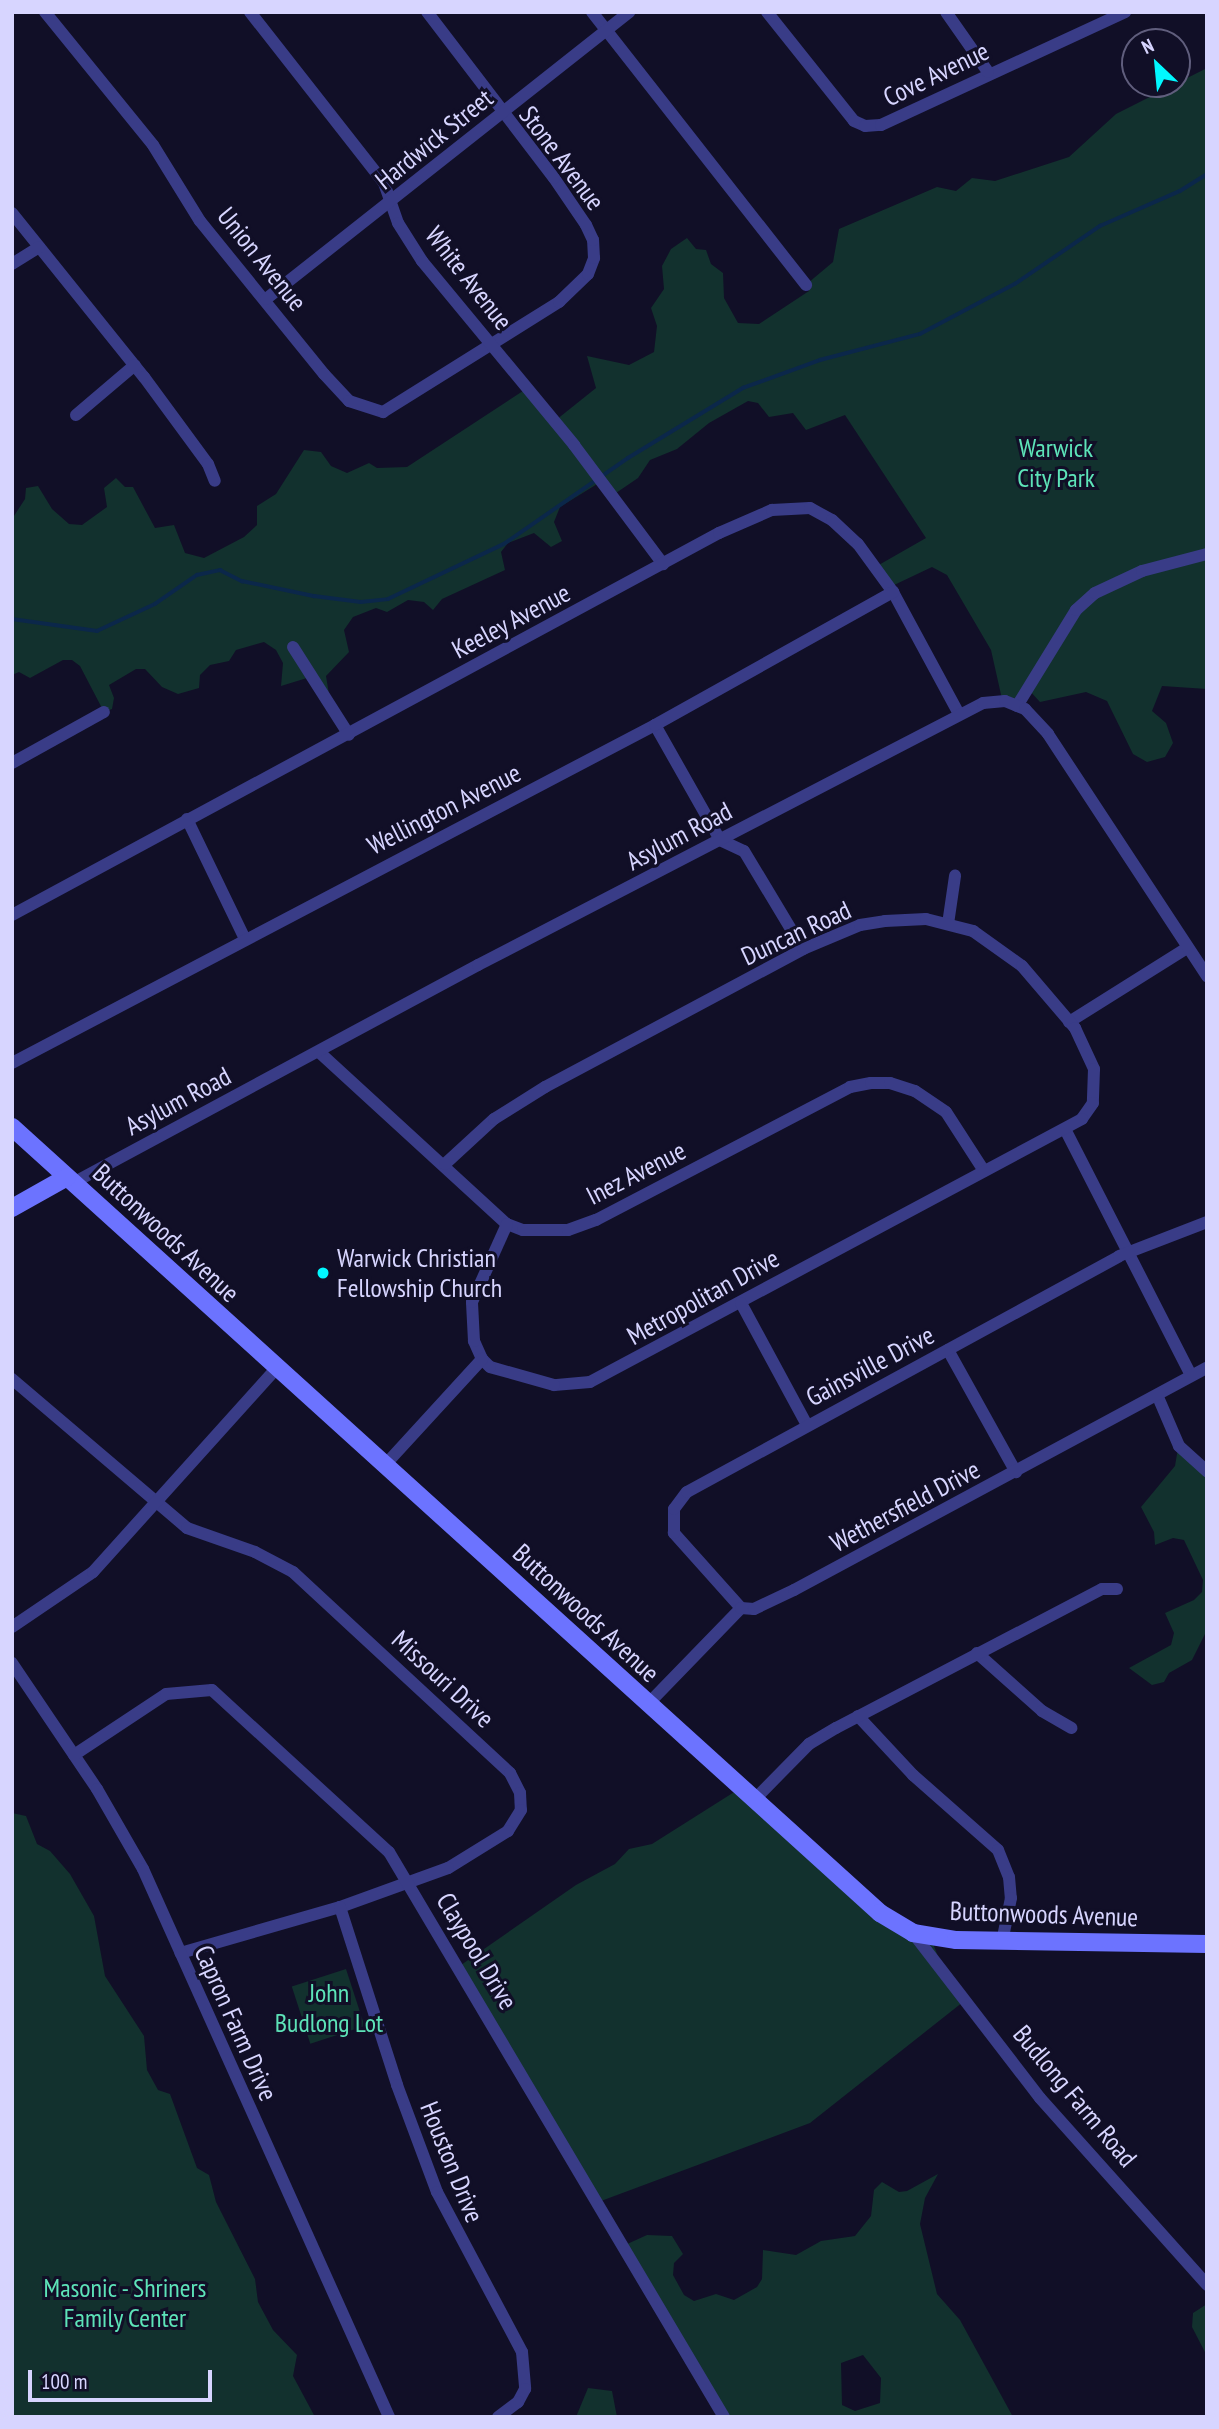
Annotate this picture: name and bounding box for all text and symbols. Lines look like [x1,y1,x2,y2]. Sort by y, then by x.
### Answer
north arrow [1121,28,1191,98]
text: N [1138,33,1158,59]
street label: Cove Avenue [878,35,994,113]
street label: Hardwick Street [369,82,499,196]
street label: Stone Avenue [513,100,611,216]
street label: Union Avenue [211,201,313,317]
street label: White Avenue [419,220,519,336]
park label: Warwick City Park [1017,432,1095,494]
street label: Keeley Avenue [446,577,576,665]
street label: Wellington Avenue [362,757,526,861]
street label: Asylum Road [621,795,737,877]
street label: Duncan Road [736,894,856,972]
street label: Asylum Road [120,1060,236,1142]
street label: Inez Avenue [581,1134,691,1212]
street label: Buttonwoods Avenue [86,1157,246,1309]
place label: Warwick Christian Fellowship Church [337,1242,502,1304]
street label: Metropolitan Drive [622,1242,784,1352]
marker: Warwick Christian Fellowship Church [315,1265,331,1281]
street label: Gainsville Drive [801,1319,939,1413]
street label: Wethersfield Drive [825,1454,985,1558]
street label: Buttonwoods Avenue [506,1537,666,1689]
street label: Missouri Drive [386,1624,500,1734]
street label: Claypool Drive [430,1887,524,2015]
street label: Buttonwoods Avenue [949,1895,1139,1933]
street label: Capron Farm Drive [188,1941,284,2105]
park label: John Budlong Lot [275,1977,383,2038]
street label: Budlong Farm Road [1007,2019,1143,2173]
street label: Houston Drive [414,2097,490,2227]
park label: Masonic - Shriners Family Center [42,2272,208,2334]
scale bar [32,2356,215,2400]
text: 100 m [41,2368,87,2395]

